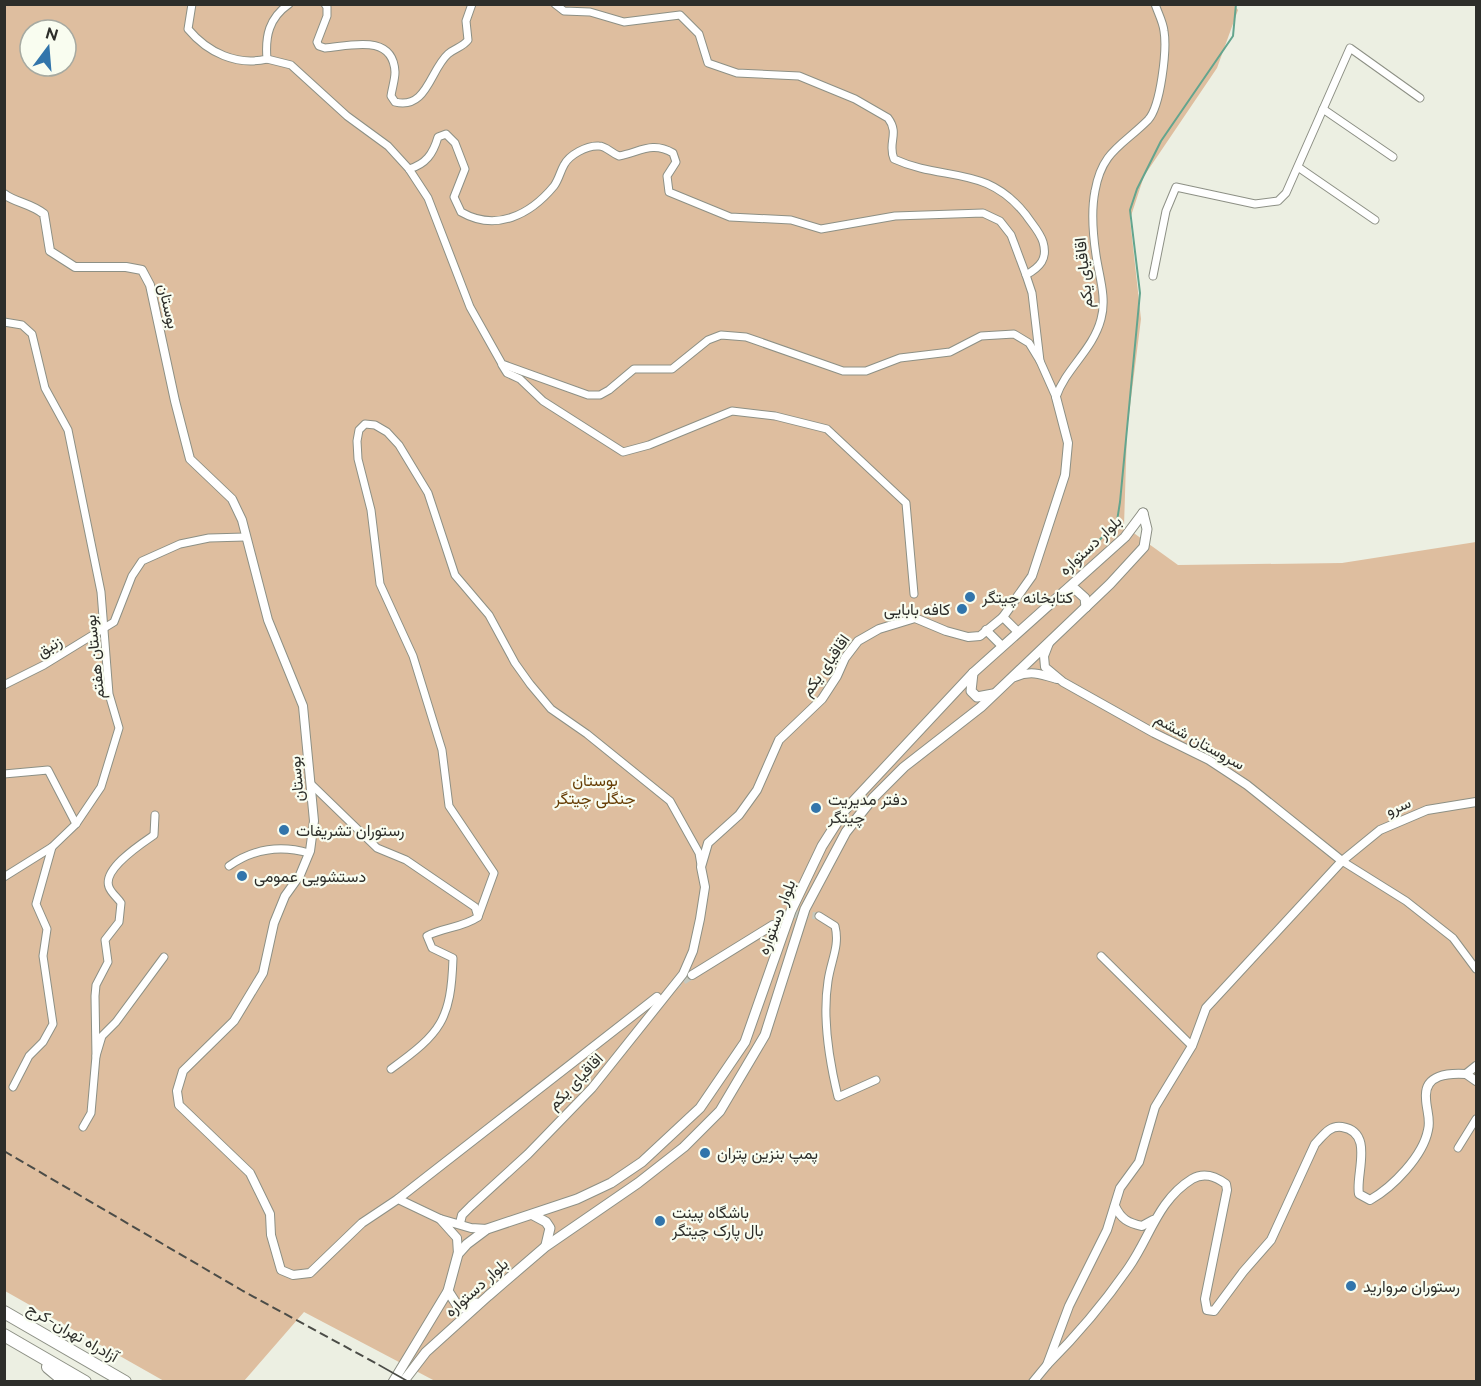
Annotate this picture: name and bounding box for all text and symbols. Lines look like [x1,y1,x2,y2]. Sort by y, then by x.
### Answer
north arrow [18,18,78,78]
text: N [44,23,60,45]
street label: اقاقیای یکم [1070,236,1098,309]
street label: بوستان [153,282,183,331]
street label: بلوار دستواره [1055,512,1126,580]
place label: کتابخانه چیتگر [981,588,1073,609]
marker: کتابخانه چیتگر [963,590,977,604]
place label: کافه بابایی [884,600,950,620]
marker: کافه بابایی [955,602,969,616]
street label: بوستان هفتم [81,614,109,700]
street label: اقاقیای یکم [797,631,854,700]
street label: زنبق [33,632,66,662]
street label: سروستان ششم [1151,709,1248,775]
street label: بوستان [285,755,309,802]
park label: بوستان جنگلی چیتگر [554,771,636,810]
place label: دفتر مدیریت چیتگر [827,790,908,829]
street label: سرو [1383,793,1414,821]
marker: دفتر مدیریت چیتگر [809,801,823,815]
place label: رستوران تشریفات [296,821,404,841]
marker: رستوران تشریفات [277,823,291,837]
place label: دستشویی عمومی [254,867,366,887]
marker: دستشویی عمومی [235,869,249,883]
street label: بلوار دستواره [753,877,800,958]
street label: اقاقیای یکم [544,1049,608,1114]
place label: پمپ بنزین پتران [717,1144,818,1165]
marker: پمپ بنزین پتران [698,1146,712,1160]
place label: باشگاه پینت بال پارک چیتگر [671,1203,763,1242]
marker: باشگاه پینت بال پارک چیتگر [653,1214,667,1228]
street label: بلوار دستواره [441,1254,513,1322]
place label: رستوران مروارید [1363,1277,1460,1297]
marker: رستوران مروارید [1344,1279,1358,1293]
street label: آزادراه تهران-کرج [23,1299,123,1369]

